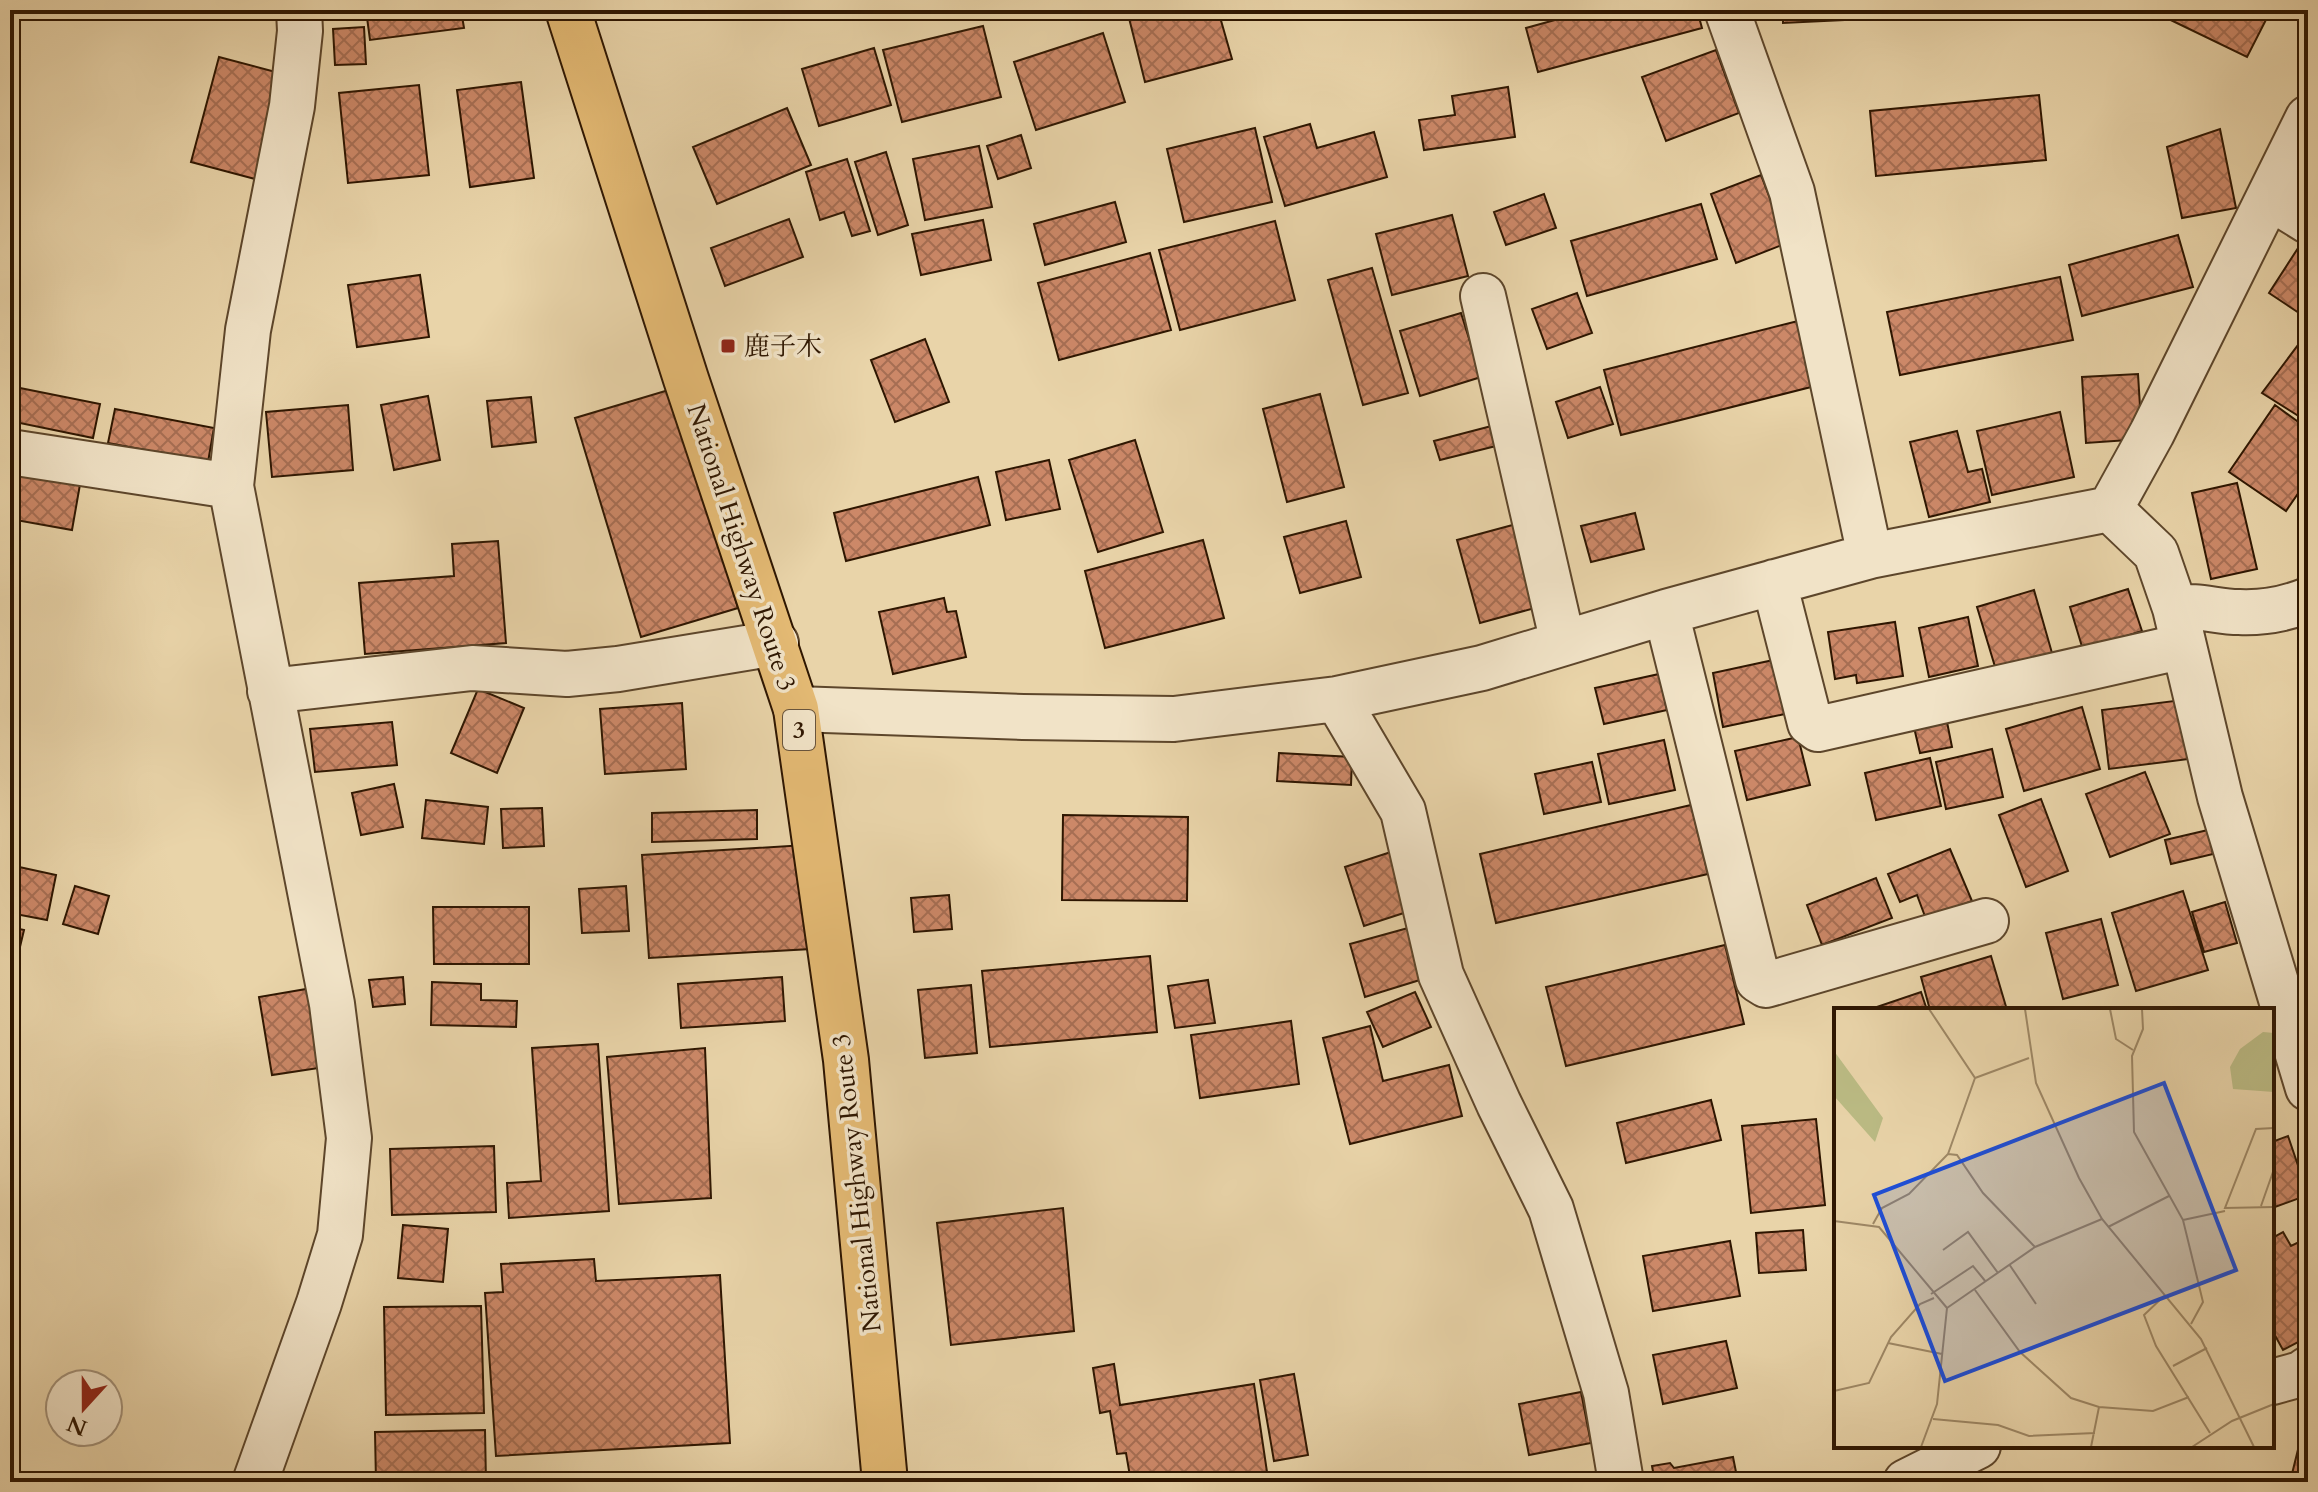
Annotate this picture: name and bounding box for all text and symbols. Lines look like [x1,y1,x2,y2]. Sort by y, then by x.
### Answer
place label: 鹿子木 [744,329,822,364]
marker: 鹿子木 [719,337,737,355]
street label: National Highway Route 3 [679,399,805,695]
road number: 3 [783,710,815,750]
inset map [1834,1008,2274,1448]
street label: National Highway Route 3 [823,1032,890,1334]
north arrow [44,1368,124,1448]
text: N [63,1408,91,1443]

